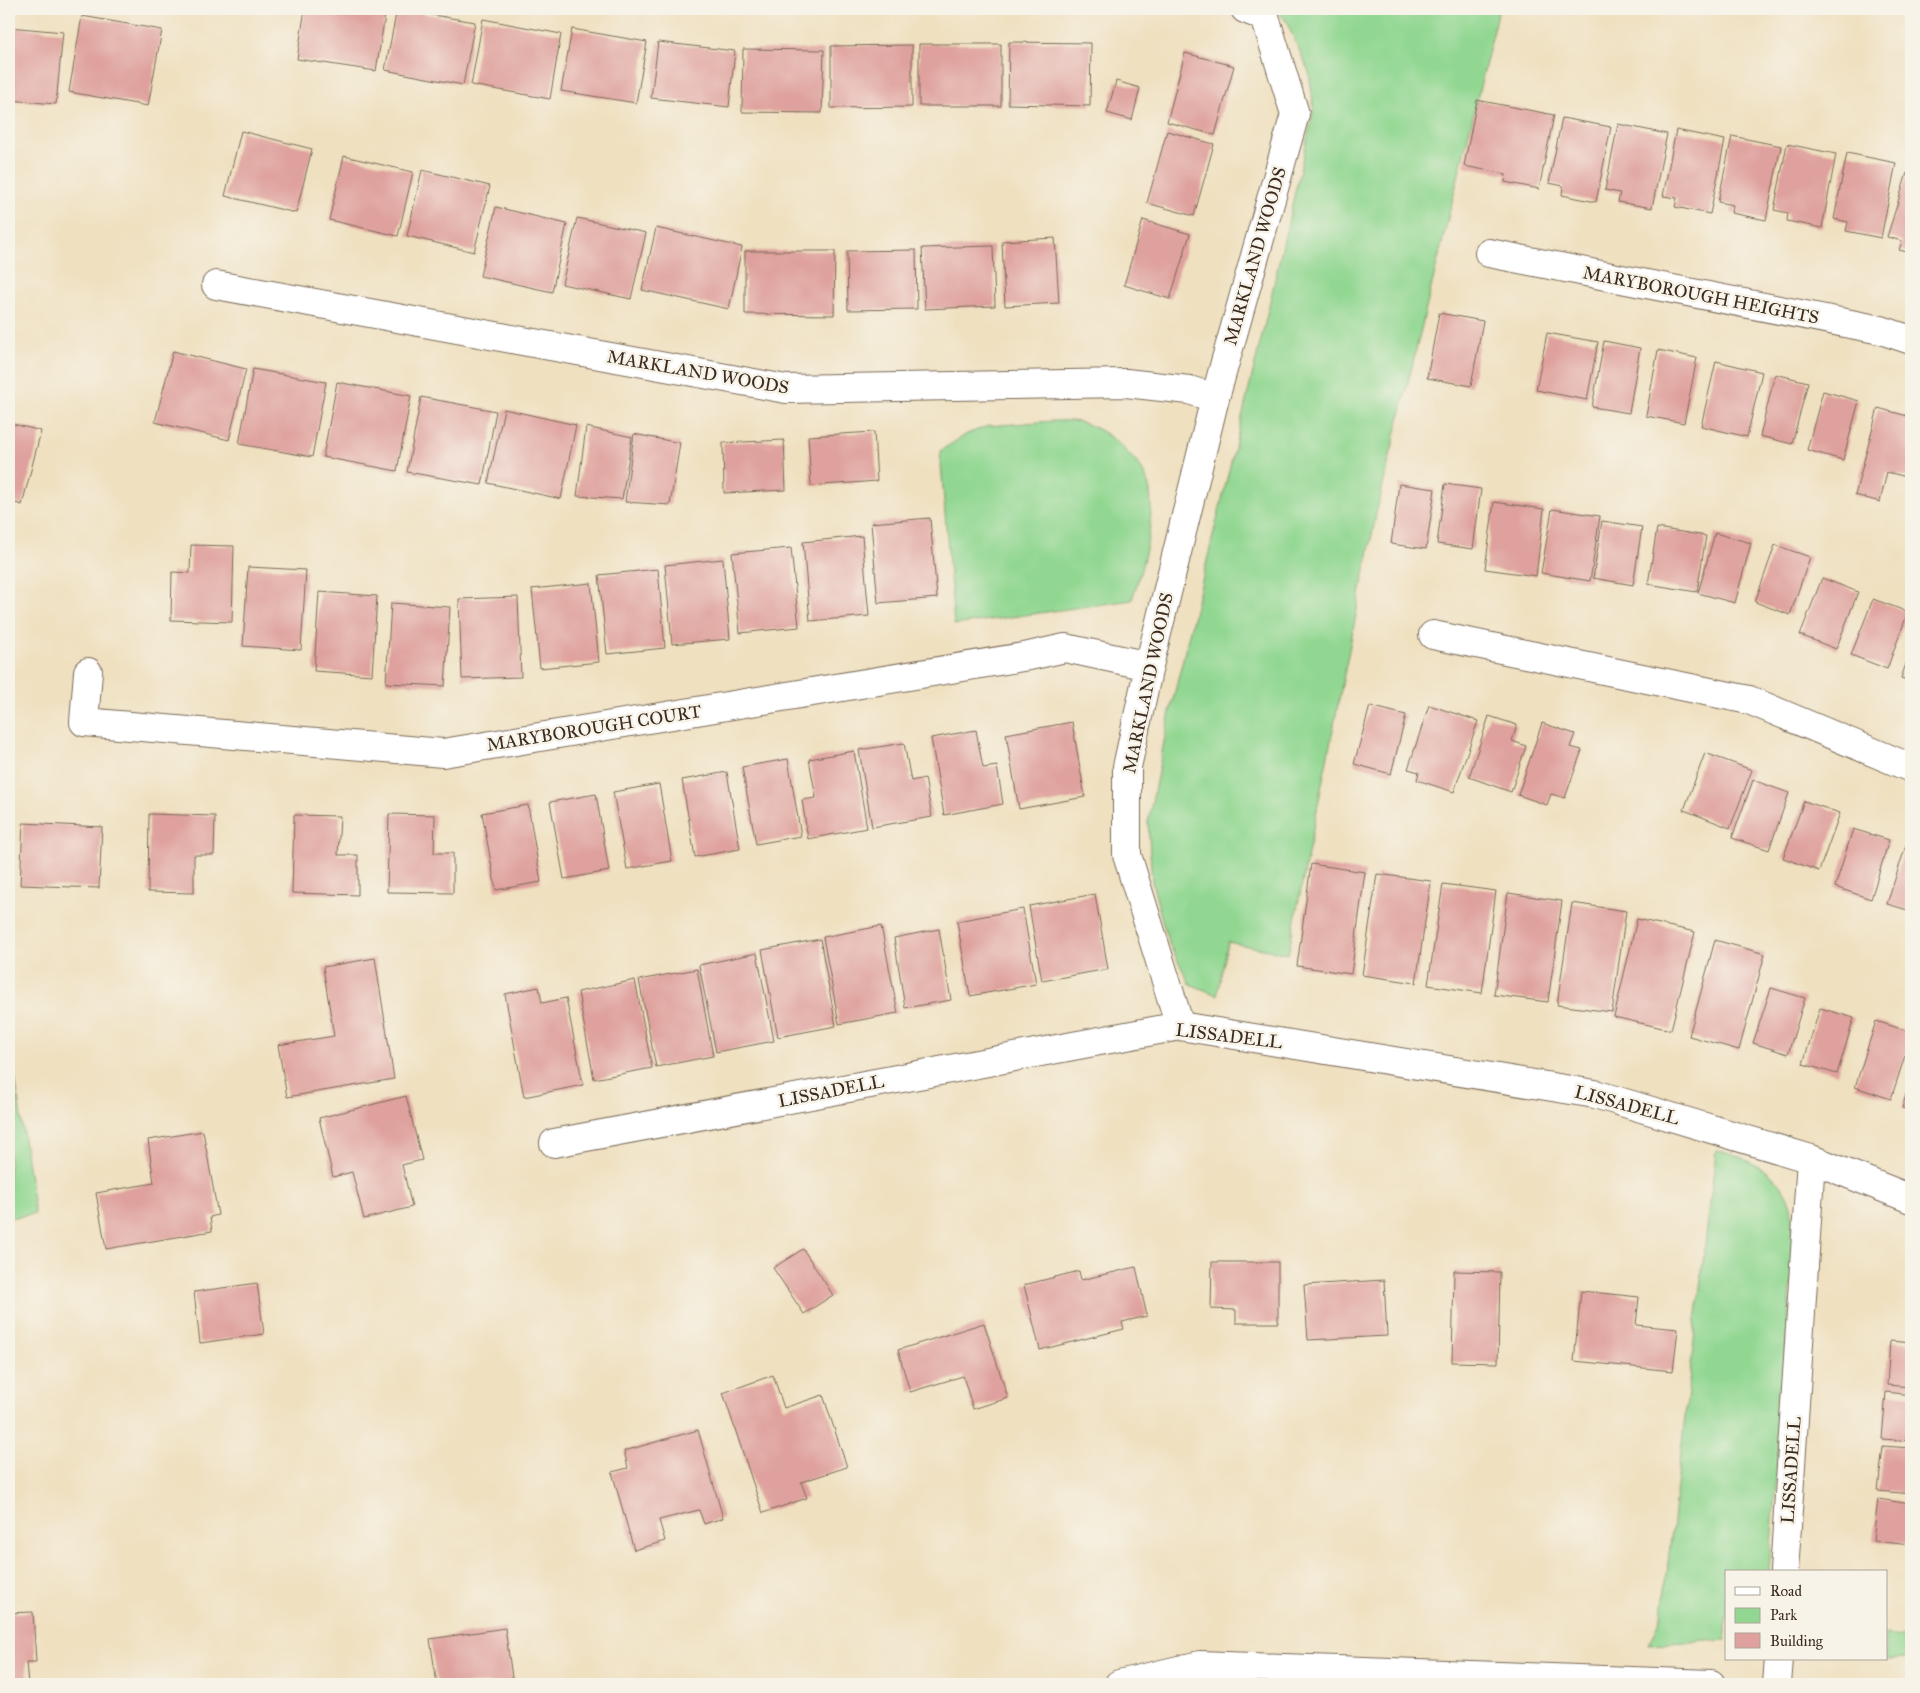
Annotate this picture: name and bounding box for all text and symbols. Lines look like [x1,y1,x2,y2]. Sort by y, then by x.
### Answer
street label: MARKLAND WOODS [1219,164,1291,348]
street label: MARYBOROUGH HEIGHTS [1581,261,1821,329]
street label: MARKLAND WOODS [605,345,791,399]
street label: MARKLAND WOODS [1118,591,1178,775]
street label: MARYBOROUGH COURT [485,700,703,756]
street label: LISSADELL [1174,1019,1284,1054]
street label: LISSADELL [776,1070,886,1112]
street label: LISSADELL [1572,1080,1682,1130]
street label: LISSADELL [1776,1415,1806,1524]
legend [1725,1570,1888,1660]
text: Road [1770,1582,1802,1600]
text: Park [1770,1606,1797,1624]
text: Building [1770,1632,1824,1650]

